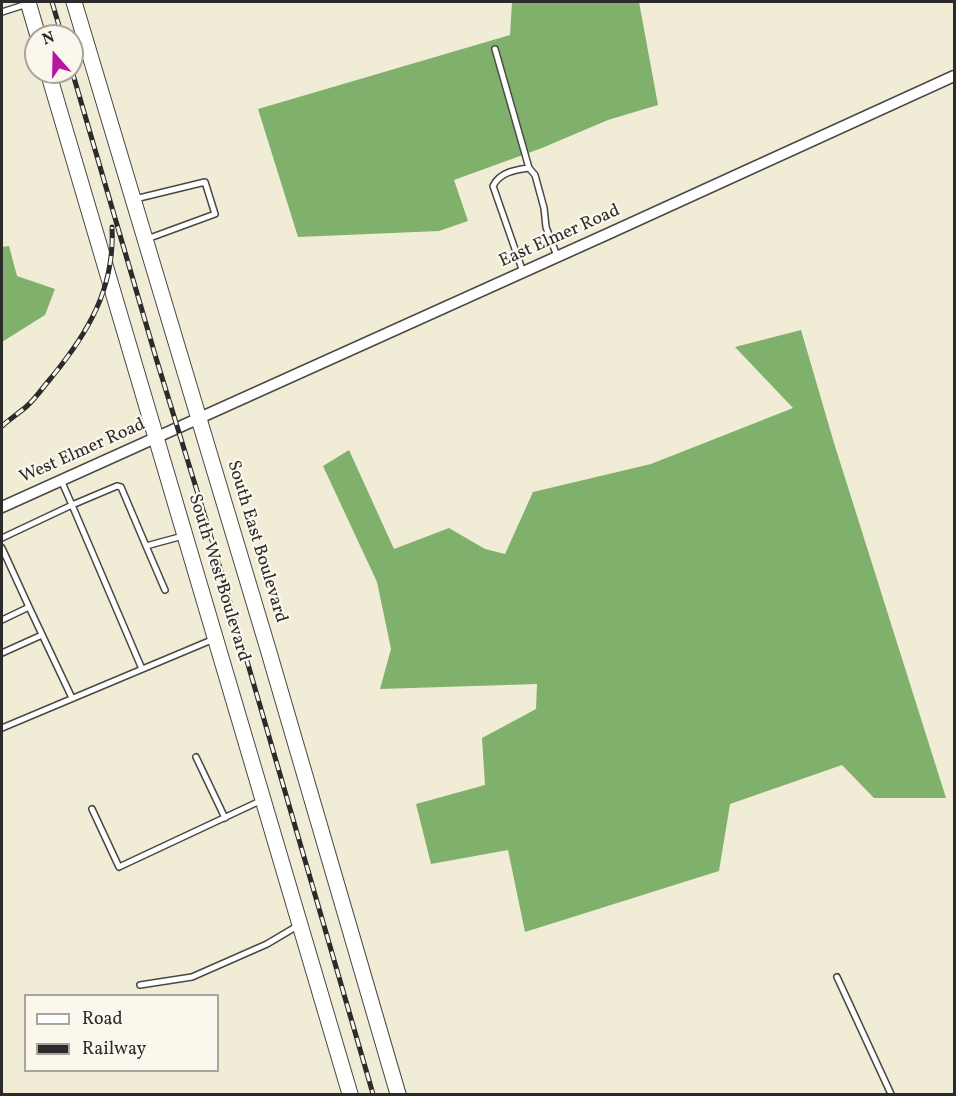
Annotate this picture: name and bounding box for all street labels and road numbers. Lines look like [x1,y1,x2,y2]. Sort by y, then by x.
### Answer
street label: East Elmer Road [496,201,624,273]
street label: West Elmer Road [17,415,149,489]
street label: South East Boulevard [221,458,291,626]
street label: South West Boulevard [182,492,254,664]

